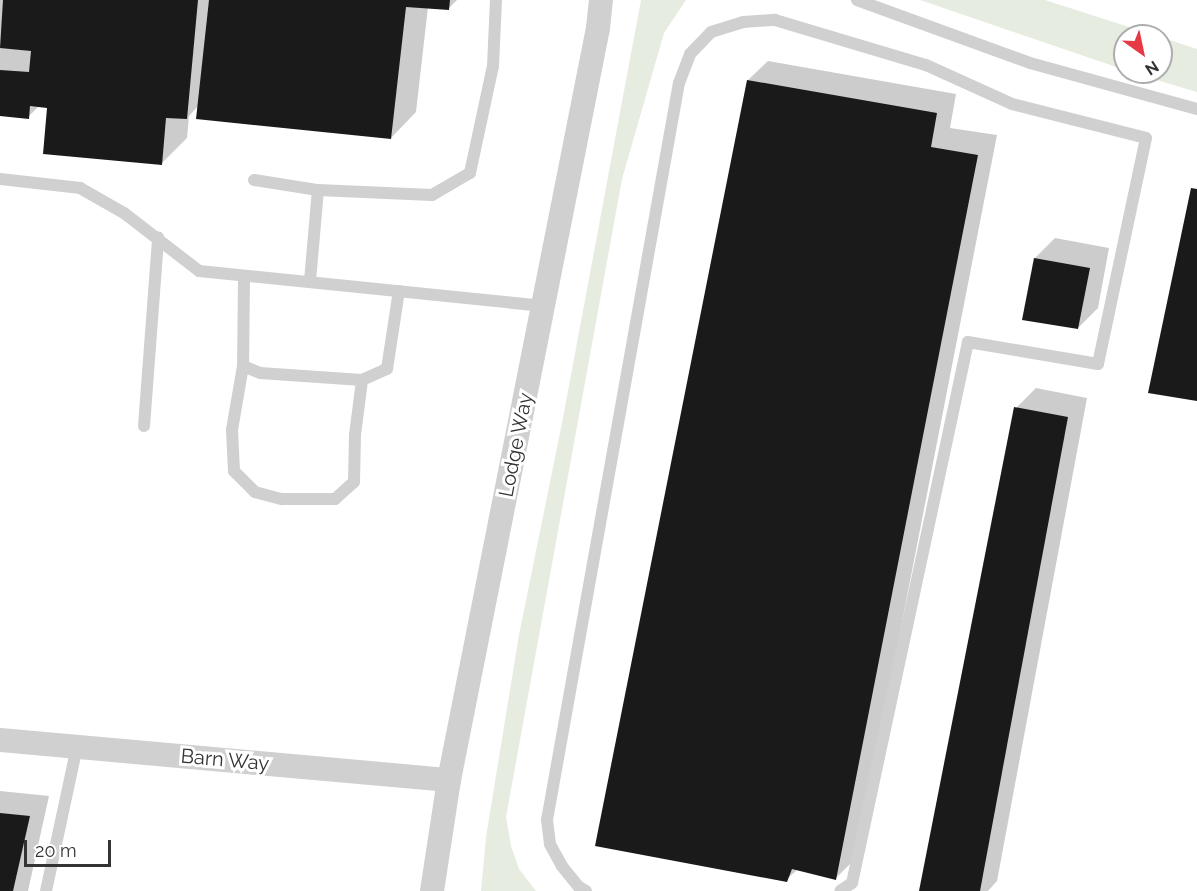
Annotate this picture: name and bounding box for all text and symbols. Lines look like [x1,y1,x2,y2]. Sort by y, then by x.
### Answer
north arrow [1113,24,1173,84]
text: N [1142,57,1162,79]
street label: Lodge Way [494,391,538,499]
street label: Barn Way [179,744,271,776]
scale bar [27,828,114,866]
text: 20 m [35,840,77,861]

